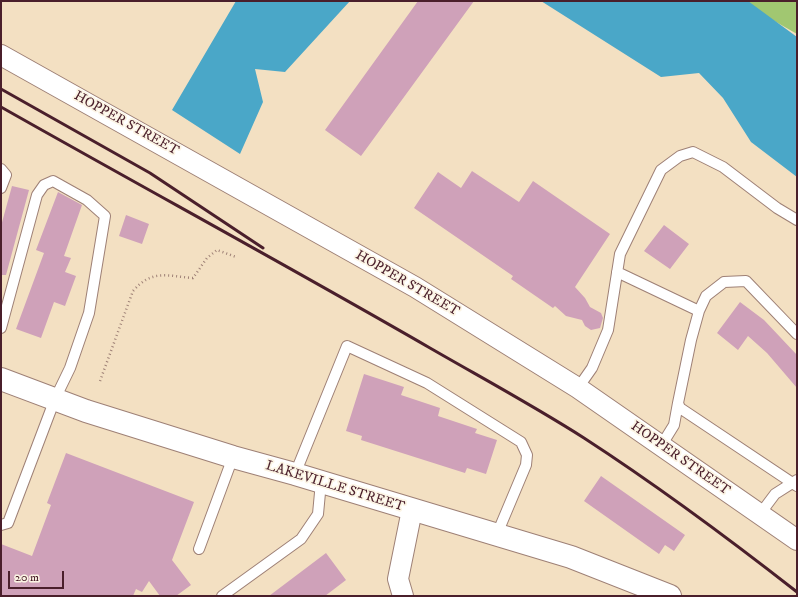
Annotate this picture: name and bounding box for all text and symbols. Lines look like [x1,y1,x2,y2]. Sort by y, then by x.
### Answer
street label: HOPPER STREET [71,88,181,160]
street label: HOPPER STREET [352,247,462,321]
street label: HOPPER STREET [627,418,733,500]
street label: LAKEVILLE STREET [263,458,407,516]
scale bar [10,563,66,589]
text: 20 m [15,570,39,585]

